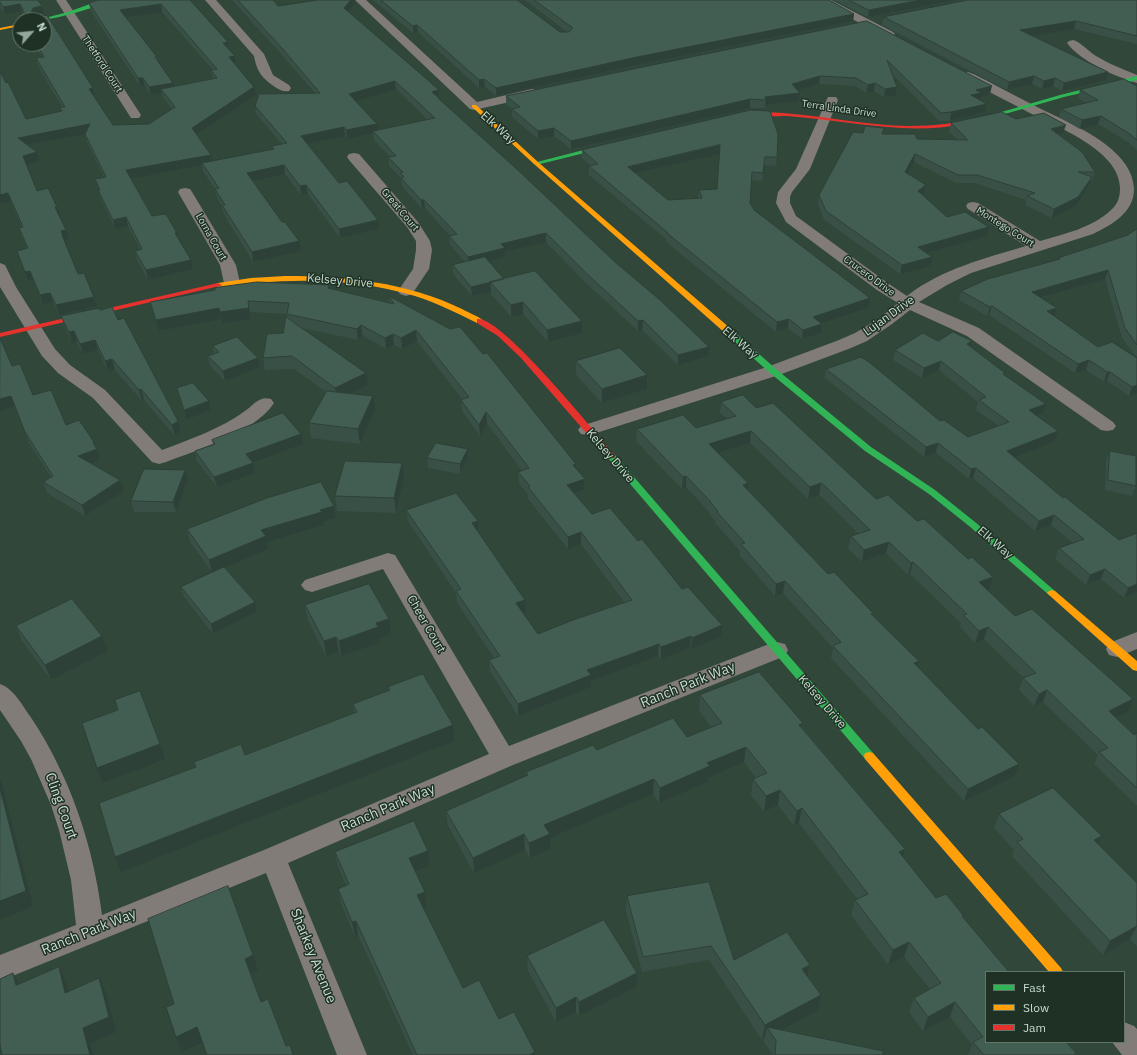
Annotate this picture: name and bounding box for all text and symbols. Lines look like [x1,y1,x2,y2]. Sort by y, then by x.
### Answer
north arrow [12,12,52,52]
text: N [34,20,50,34]
street label: Thetford Court [79,33,125,95]
street label: Terra Linda Drive [801,98,877,120]
street label: Elk Way [477,108,519,148]
street label: Great Court [379,186,421,234]
street label: Montego Court [974,204,1036,250]
street label: Lorna Court [193,211,229,263]
street label: Crucero Drive [841,253,897,299]
street label: Kelsey Drive [306,271,374,291]
street label: Lujan Drive [861,293,917,339]
street label: Elk Way [719,324,761,362]
street label: Kelsey Drive [583,426,637,486]
street label: Elk Way [974,524,1016,562]
street label: Cheer Court [404,593,448,655]
street label: Ranch Park Way [638,658,738,712]
street label: Kelsey Drive [795,672,849,732]
street label: Cling Court [41,771,81,841]
street label: Ranch Park Way [338,781,438,835]
street label: Ranch Park Way [39,905,139,959]
street label: Sharkey Avenue [286,906,340,1006]
legend [985,971,1125,1043]
text: Fast [1023,980,1046,995]
text: Slow [1023,1000,1049,1015]
text: Jam [1023,1020,1046,1035]

